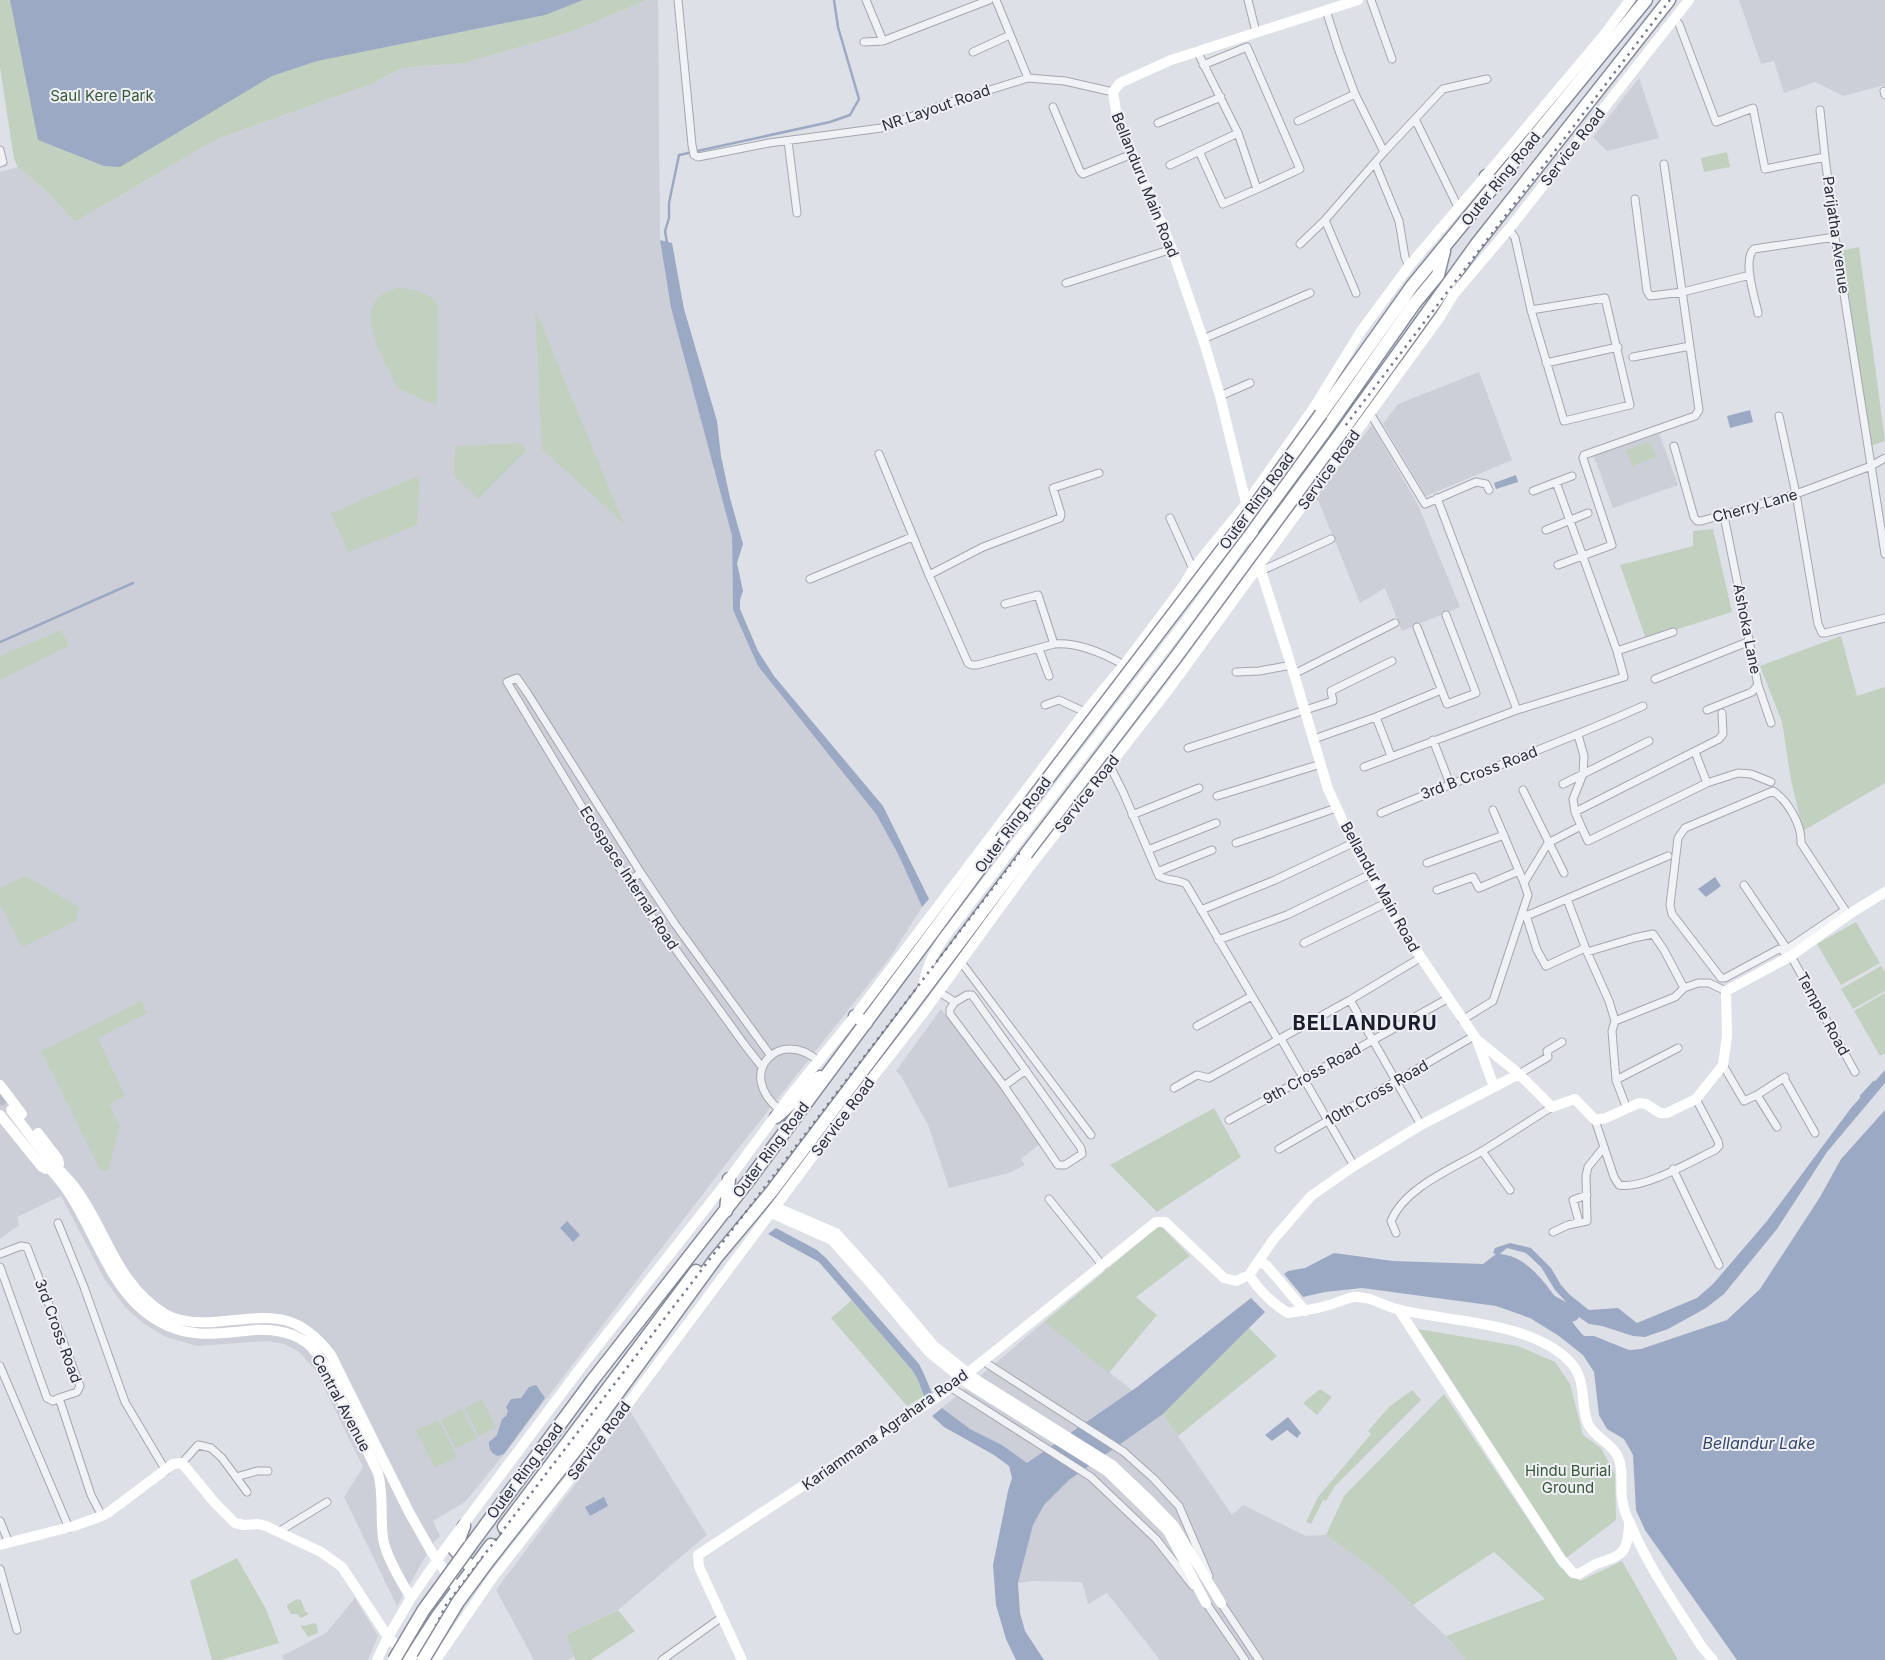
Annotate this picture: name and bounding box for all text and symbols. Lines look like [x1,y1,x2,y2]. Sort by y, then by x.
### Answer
street label: NR Layout Road [879,80,992,135]
park label: Saul Kere Park [50,86,155,105]
street label: Service Road [1536,104,1609,190]
street label: Bellanduru Main Road [1108,109,1183,260]
street label: Outer Ring Road [1457,128,1544,230]
street label: Parijatha Avenue [1819,175,1854,295]
street label: Service Road [1293,426,1364,513]
street label: Outer Ring Road [1215,448,1298,553]
street label: Cherry Lane [1710,484,1800,527]
street label: Ashoka Lane [1729,582,1766,676]
street label: 3rd B Cross Road [1418,742,1540,804]
street label: Service Road [1050,751,1123,837]
street label: Outer Ring Road [970,773,1055,877]
street label: Ecospace Internal Road [576,802,683,953]
street label: Bellandur Main Road [1337,818,1424,955]
street label: Temple Road [1793,969,1854,1059]
district label: BELLANDURU [1292,1011,1438,1035]
street label: 9th Cross Road [1259,1039,1364,1108]
street label: 10th Cross Road [1322,1055,1431,1130]
street label: Service Road [807,1073,878,1160]
street label: Outer Ring Road [728,1098,813,1202]
street label: 3rd Cross Road [31,1276,86,1386]
street label: Central Avenue [308,1351,375,1455]
street label: Kariammana Agrahara Road [798,1365,971,1494]
street label: Service Road [563,1397,634,1484]
street label: Outer Ring Road [482,1419,567,1523]
water label: Bellandur Lake [1702,1433,1816,1453]
park label: Hindu Burial Ground [1525,1461,1611,1497]

